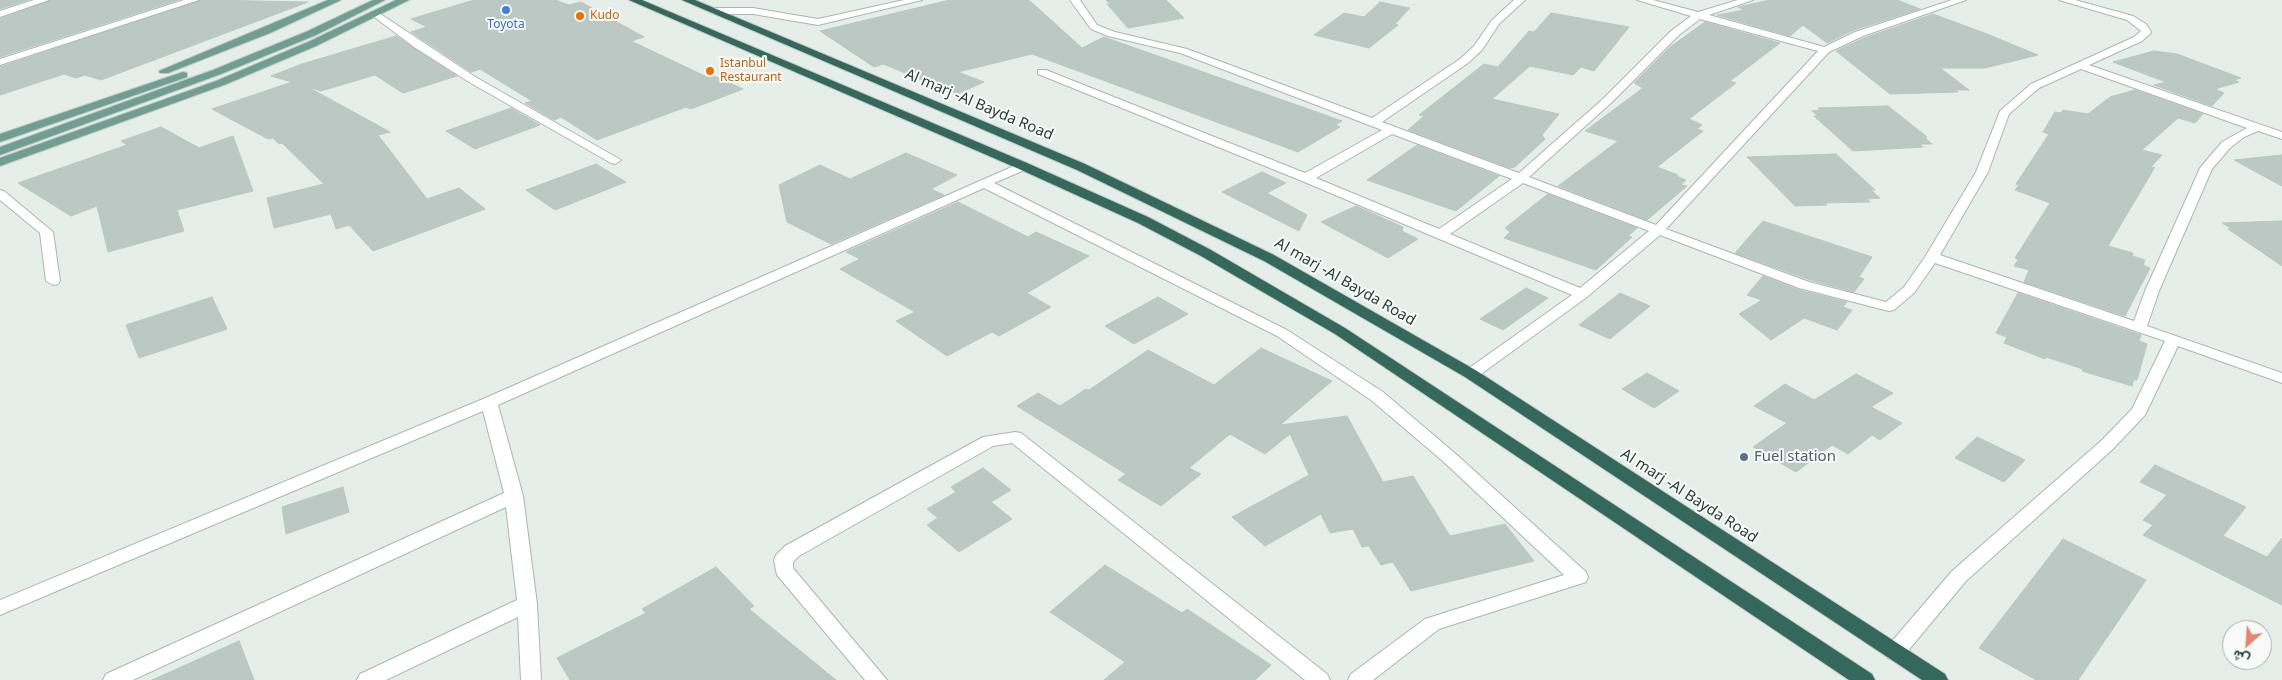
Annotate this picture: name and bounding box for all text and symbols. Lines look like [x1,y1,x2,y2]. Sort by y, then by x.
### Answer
marker: Toyota [500,4,512,16]
place label: Kudo [590,9,619,23]
marker: Kudo [574,10,586,22]
place label: Toyota [487,18,525,32]
place label: Istanbul Restaurant [720,57,782,85]
marker: Istanbul Restaurant [704,65,716,77]
street label: Al marj -Al Bayda Road [902,66,1056,144]
street label: Al marj -Al Bayda Road [1272,234,1418,330]
street label: Al marj -Al Bayda Road [1617,445,1761,547]
place label: Fuel station [1754,448,1836,466]
marker: Fuel station [1738,451,1750,463]
north arrow [2222,620,2272,670]
text: ش [2229,646,2252,670]

